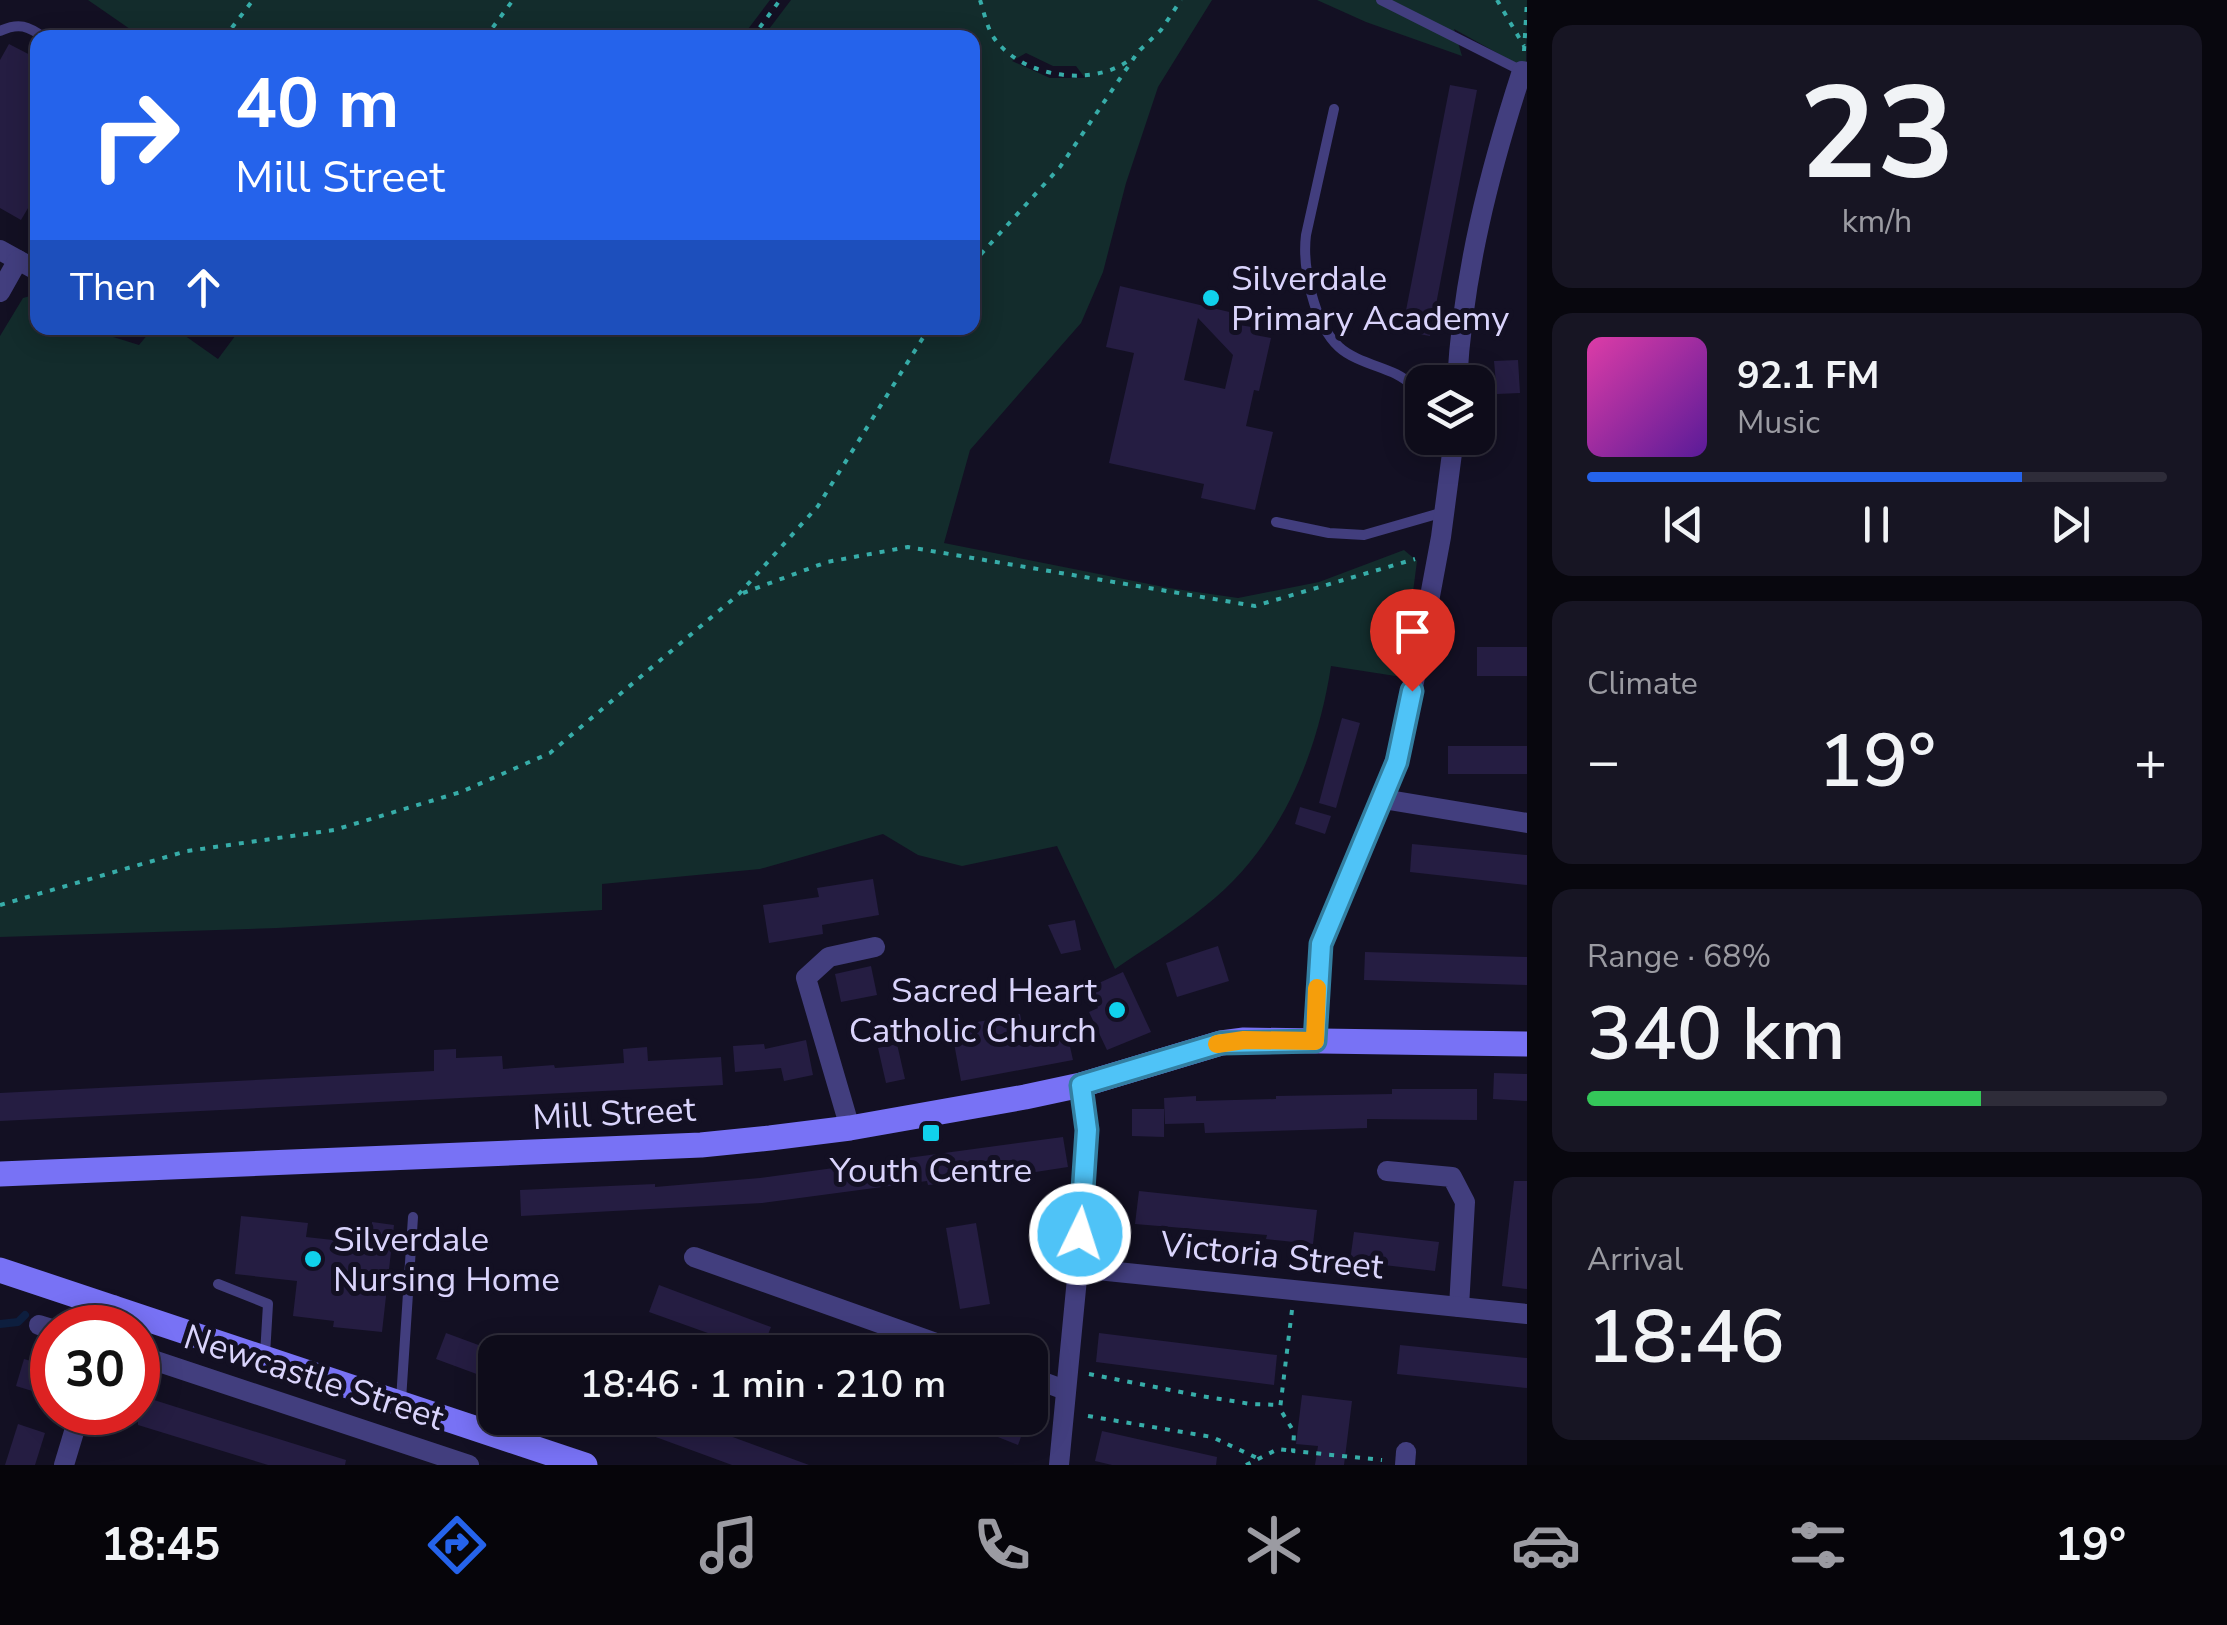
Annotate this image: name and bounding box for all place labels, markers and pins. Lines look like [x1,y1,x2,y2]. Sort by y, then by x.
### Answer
place label: Silverdale Primary Academy [1231,255,1509,342]
marker: Silverdale Primary Academy [1200,287,1222,309]
pin [1370,589,1455,692]
place label: Sacred Heart Catholic Church [849,967,1098,1054]
marker: Sacred Heart Catholic Church [1106,999,1128,1021]
marker: Youth Centre [920,1122,942,1144]
place label: Youth Centre [829,1147,1032,1194]
place label: Silverdale Nursing Home [333,1216,560,1303]
marker: Silverdale Nursing Home [302,1248,324,1270]

